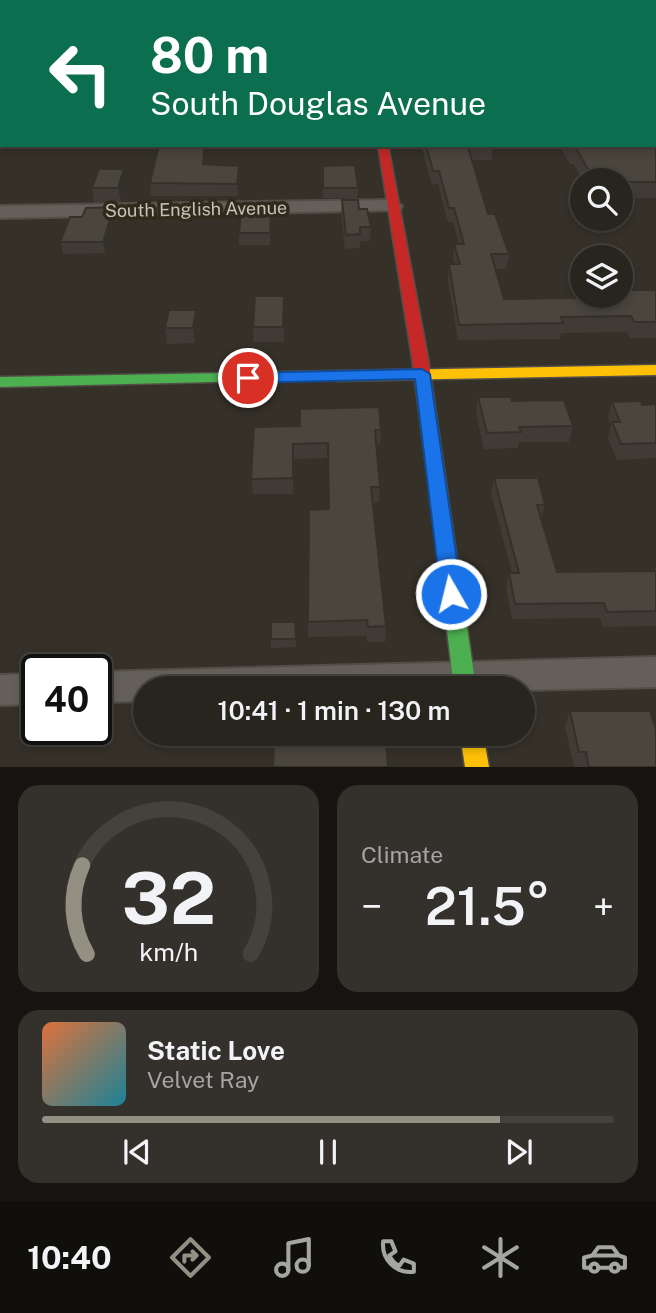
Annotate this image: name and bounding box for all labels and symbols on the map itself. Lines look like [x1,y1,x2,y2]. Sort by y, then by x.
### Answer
street label: South English Avenue [105,197,287,221]
pin [218,348,278,408]
position arrow [414,557,488,631]
speed limit sign: 40 [21,654,112,745]

